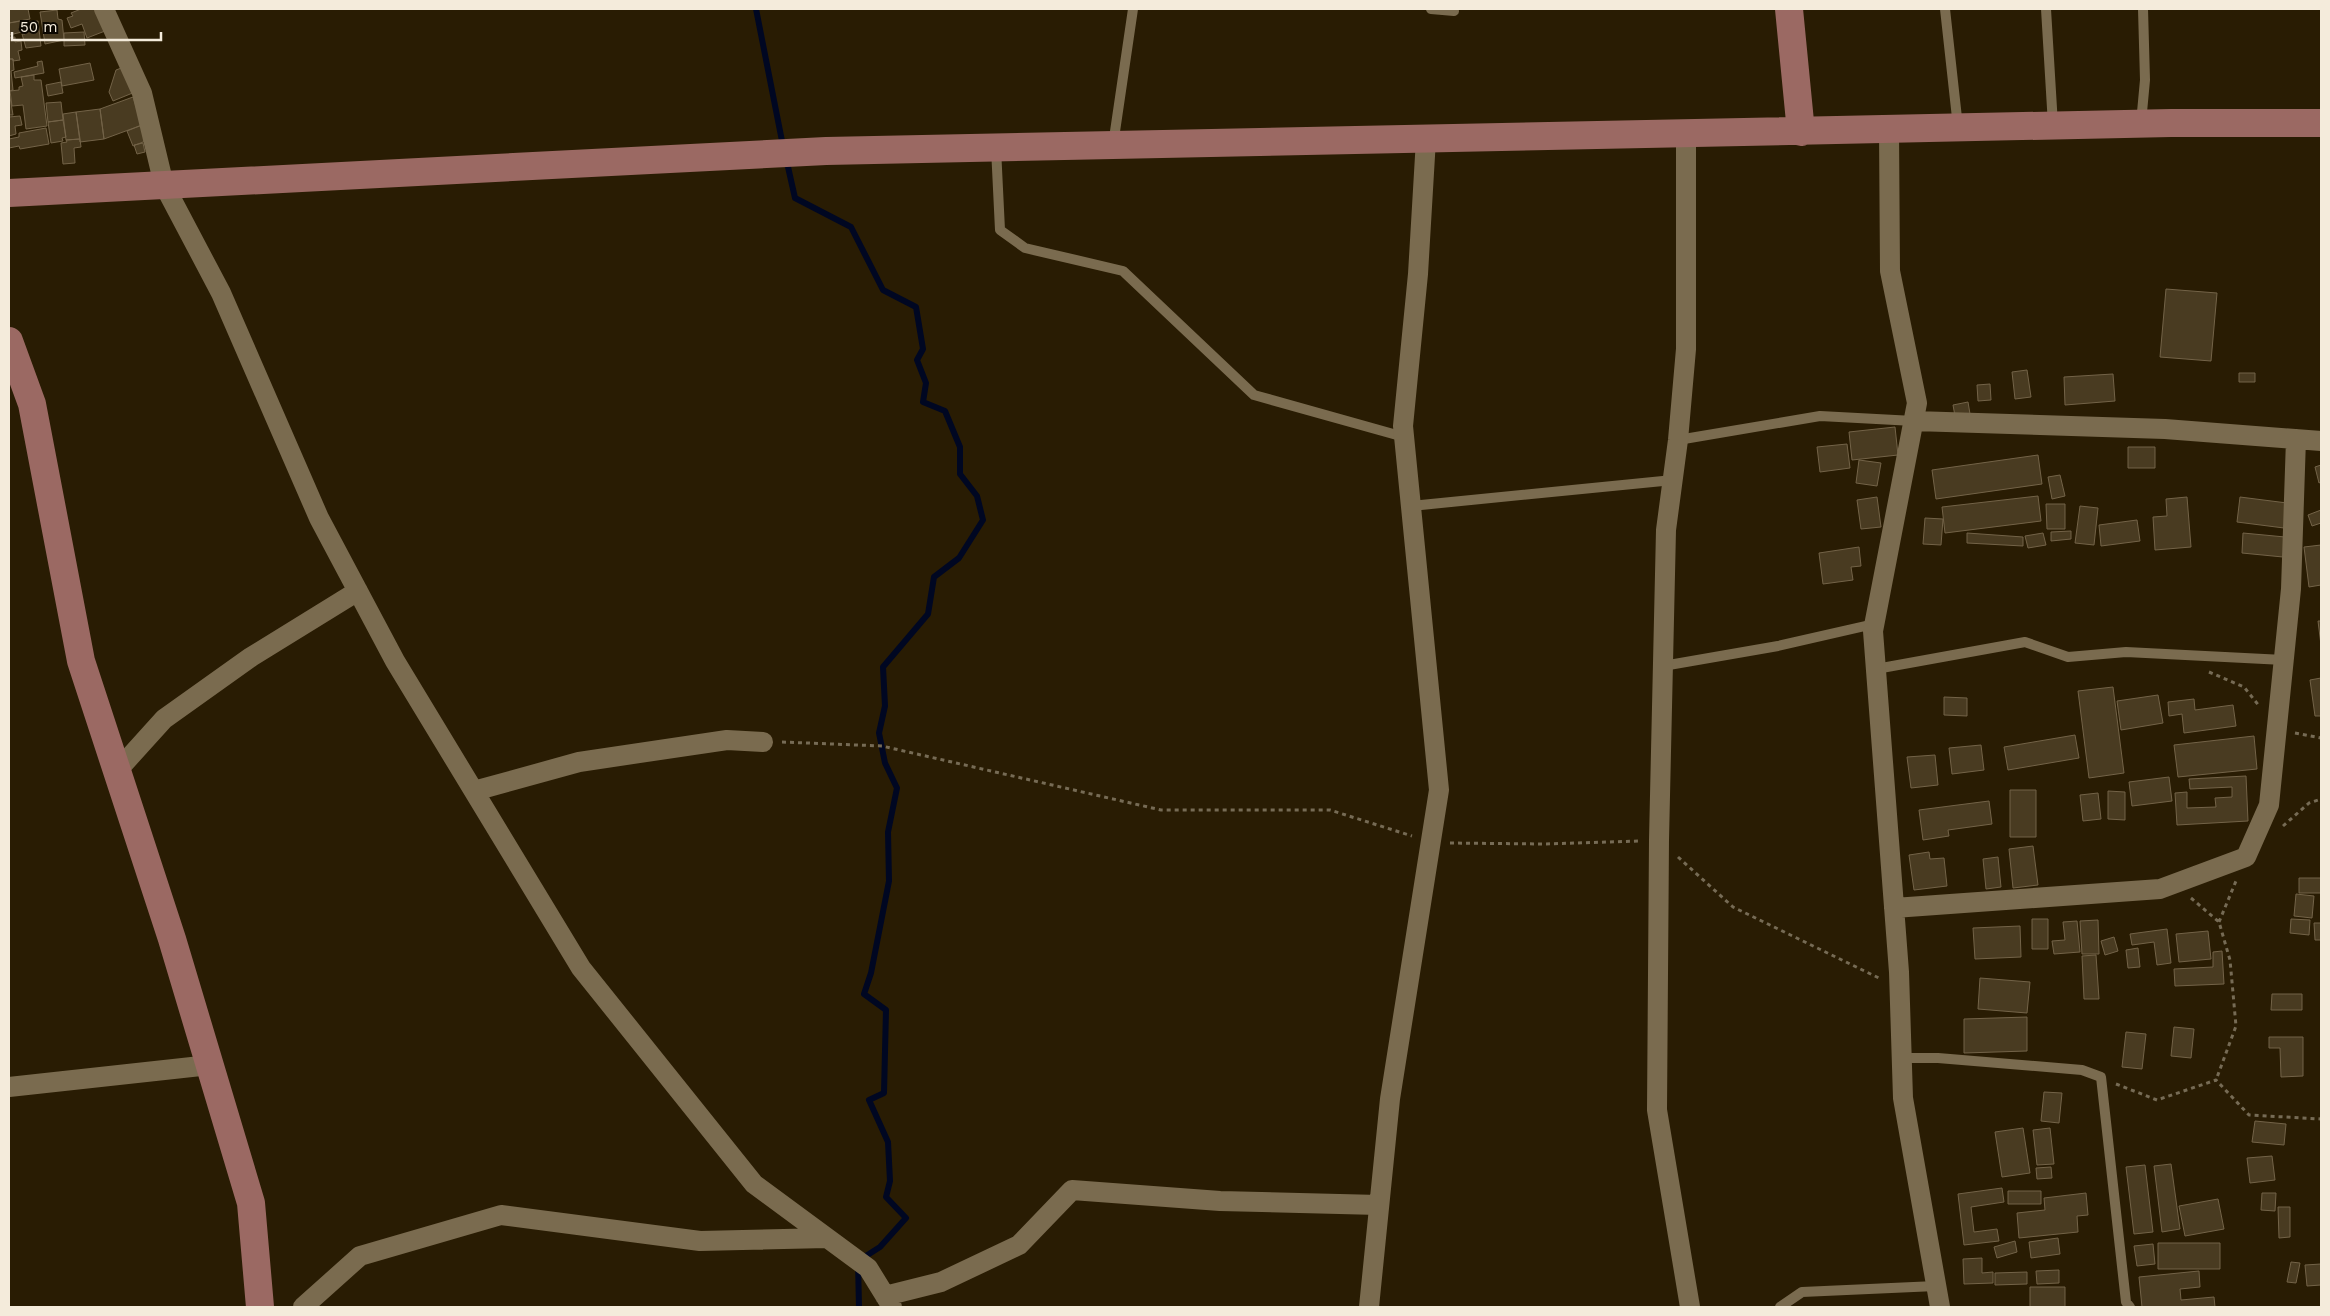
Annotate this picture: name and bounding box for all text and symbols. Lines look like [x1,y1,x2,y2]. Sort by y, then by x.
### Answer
scale bar [12,10,161,42]
text: 50 m [20,18,57,36]

